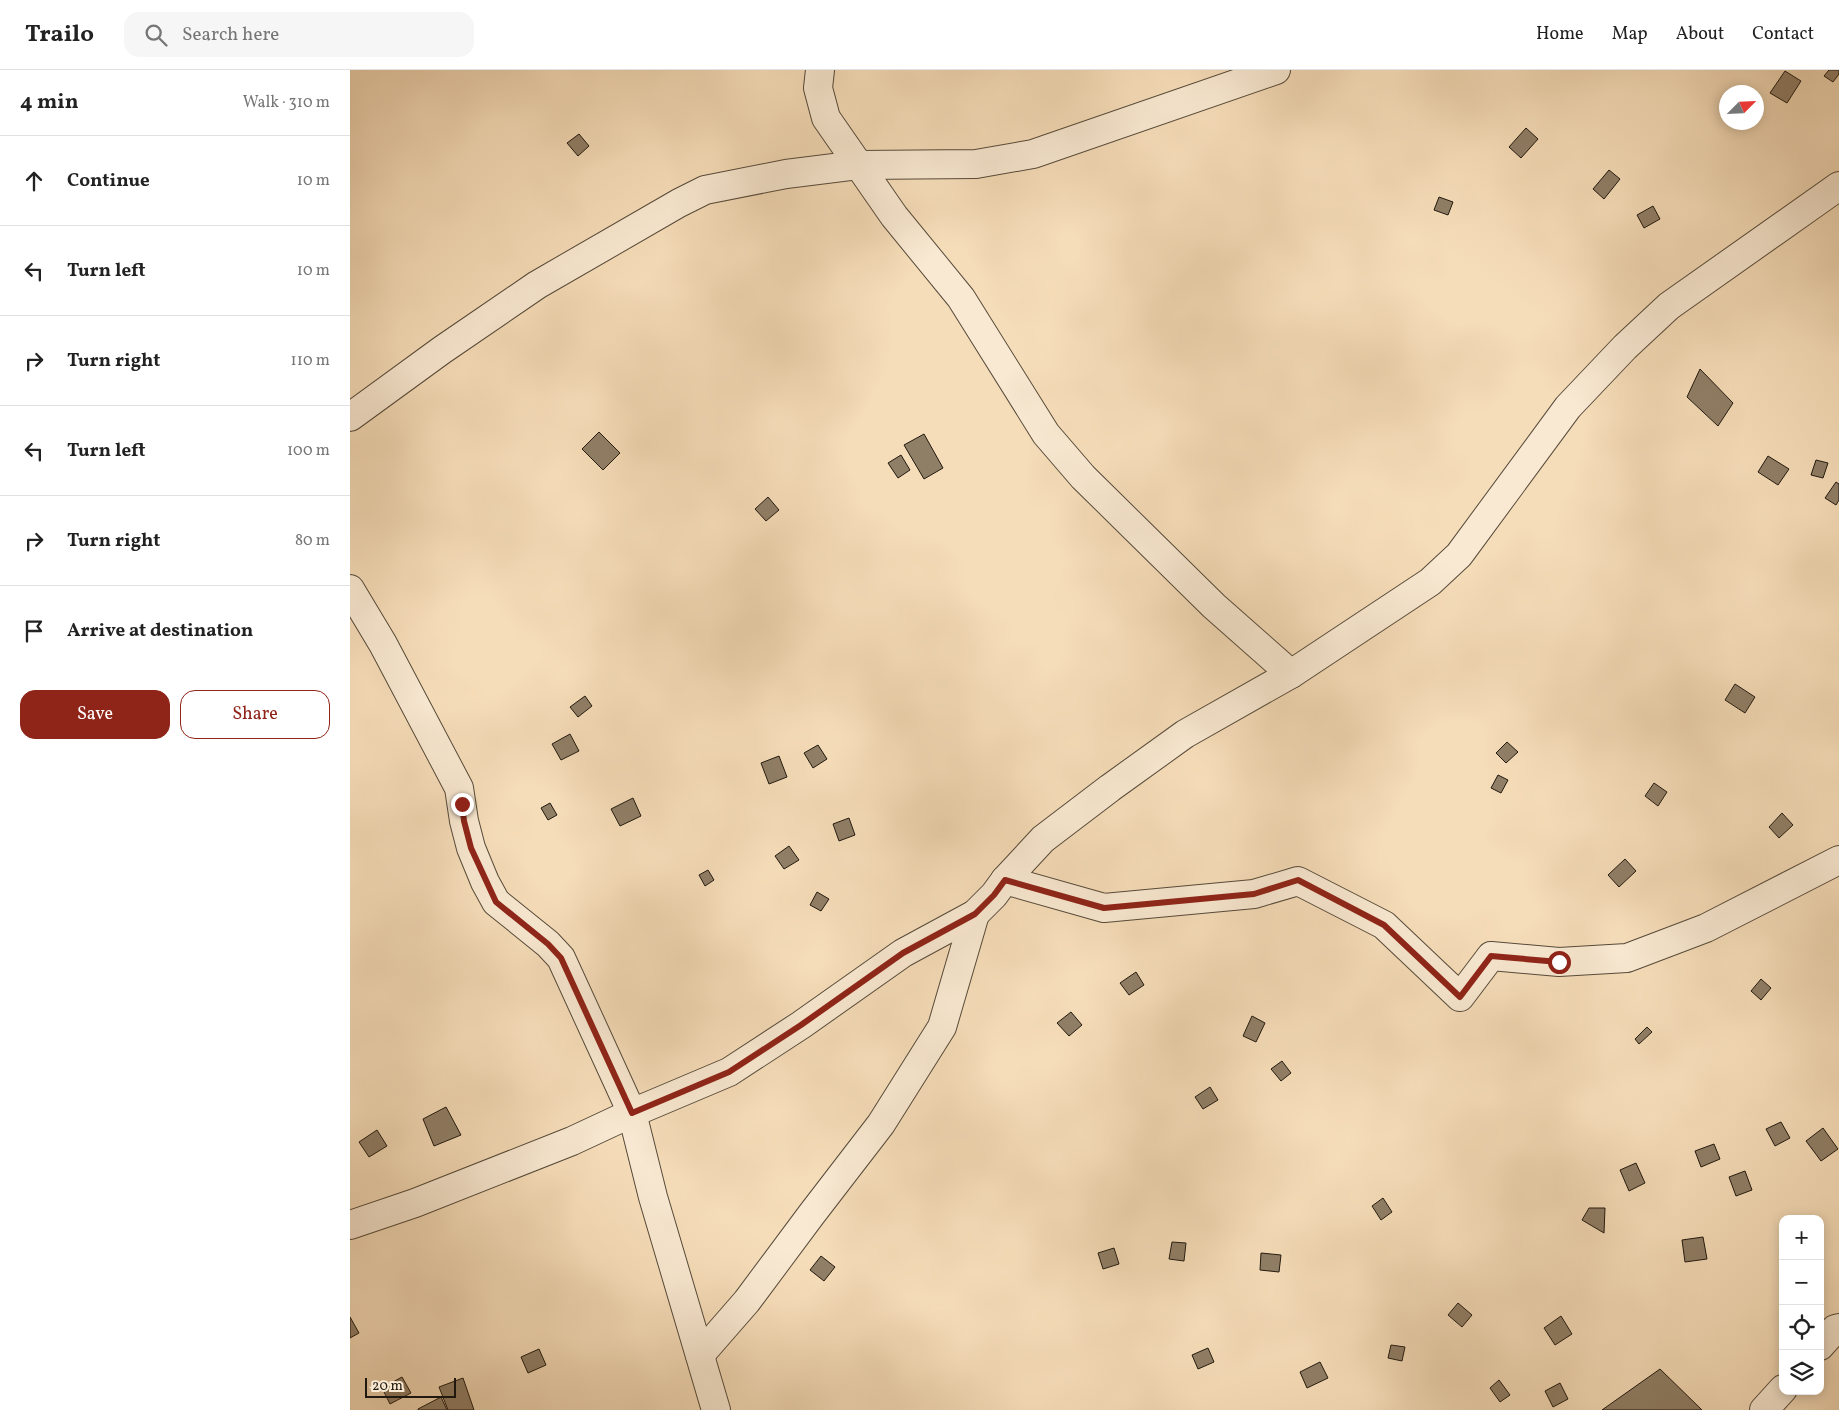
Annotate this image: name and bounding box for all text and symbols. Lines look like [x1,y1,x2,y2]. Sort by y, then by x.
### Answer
search box [124,12,474,57]
text: Trailo [25,18,94,52]
icon: search [142,21,170,49]
text: Search here [182,22,279,48]
text: Home [1536,22,1584,47]
text: Map [1612,22,1648,47]
text: About [1676,22,1724,47]
text: Contact [1752,22,1814,47]
north arrow [1719,85,1764,130]
text: 4 min [20,88,79,117]
text: Walk · 310 m [243,92,330,114]
icon: ahead [20,167,48,195]
text: Continue [67,168,150,194]
text: 10 m [297,170,330,192]
icon: left [20,257,48,285]
text: Turn left [67,258,146,284]
text: 10 m [297,260,330,282]
icon: right [20,347,48,375]
text: Turn right [67,348,160,374]
text: 110 m [291,350,330,372]
icon: left [20,437,48,465]
text: Turn left [67,438,146,464]
text: 100 m [287,440,330,462]
icon: right [20,527,48,555]
text: Turn right [67,528,160,554]
text: 80 m [295,530,330,552]
icon: arrive [20,617,48,645]
text: Arrive at destination [67,618,253,644]
button: Save [20,690,170,739]
button: Share [180,690,330,739]
route end [451,793,474,816]
route start [1548,951,1571,974]
map controls [1779,1215,1824,1395]
button: + [1779,1215,1824,1260]
button: − [1779,1260,1824,1305]
button: locate [1779,1305,1824,1350]
button: layers [1779,1350,1824,1395]
scale bar [365,1375,456,1398]
text: 20 m [372,1377,403,1396]

